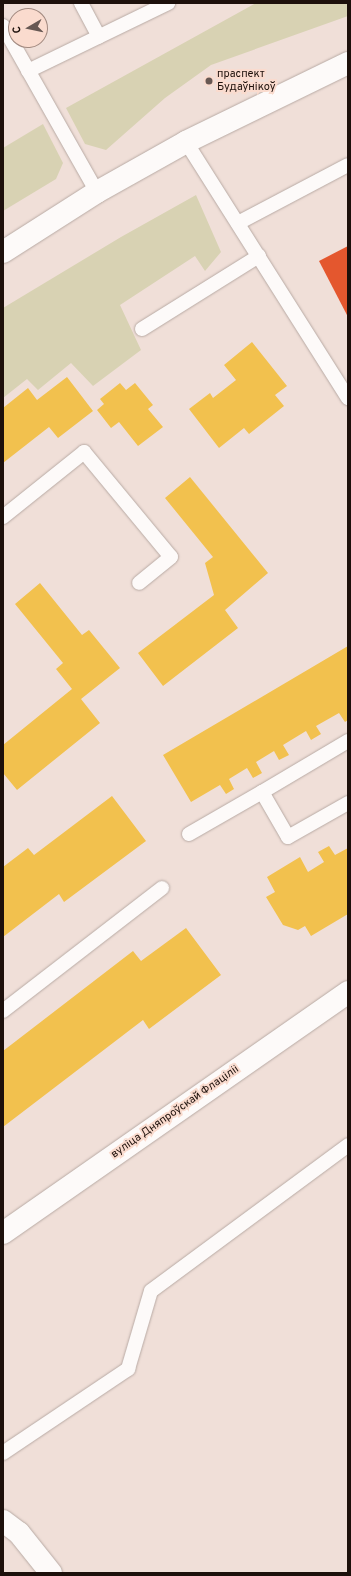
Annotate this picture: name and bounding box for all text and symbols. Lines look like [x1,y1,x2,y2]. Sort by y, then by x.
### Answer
north arrow [8,8,48,48]
text: С [10,25,25,34]
place label: праспект Будаўнікоў [217,68,276,94]
marker: праспект Будаўнікоў [204,76,214,86]
street label: вуліца Дняпроўскай Флаціліі [109,1063,241,1161]

